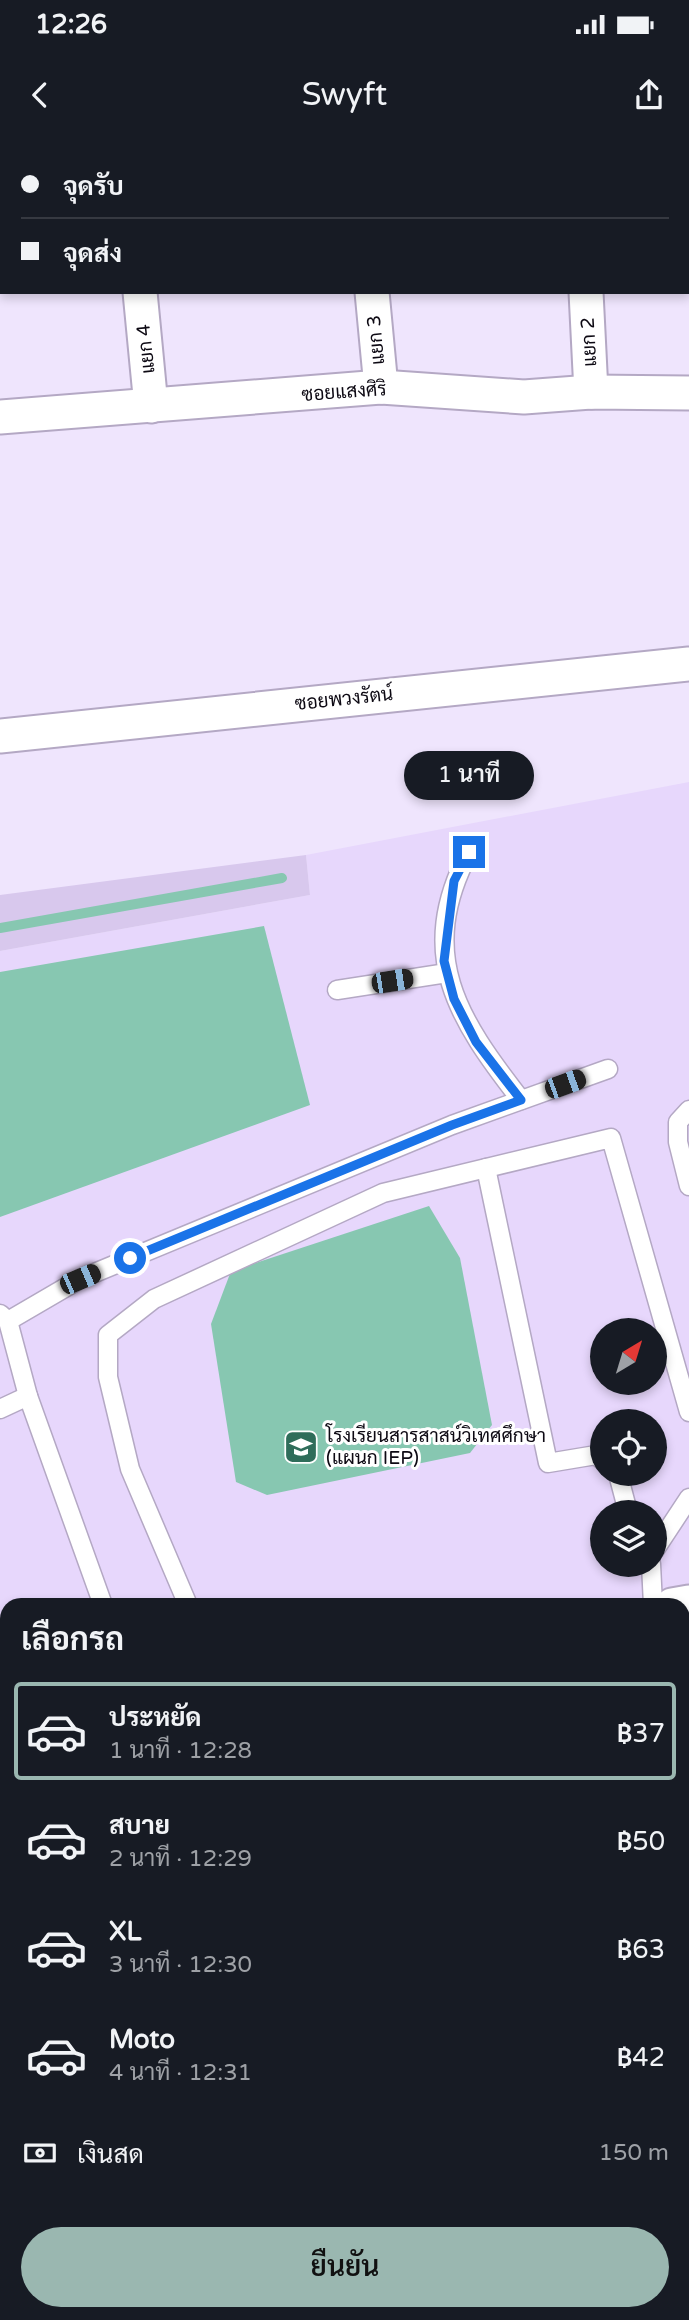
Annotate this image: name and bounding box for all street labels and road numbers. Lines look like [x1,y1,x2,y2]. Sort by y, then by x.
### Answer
street label: แยก 3 [363,314,389,366]
street label: แยก 2 [577,317,601,367]
street label: แยก 4 [132,323,160,375]
street label: ซอยแสงศิริ [301,378,387,406]
street label: ซอยพวงรัตน์ [294,681,394,715]

